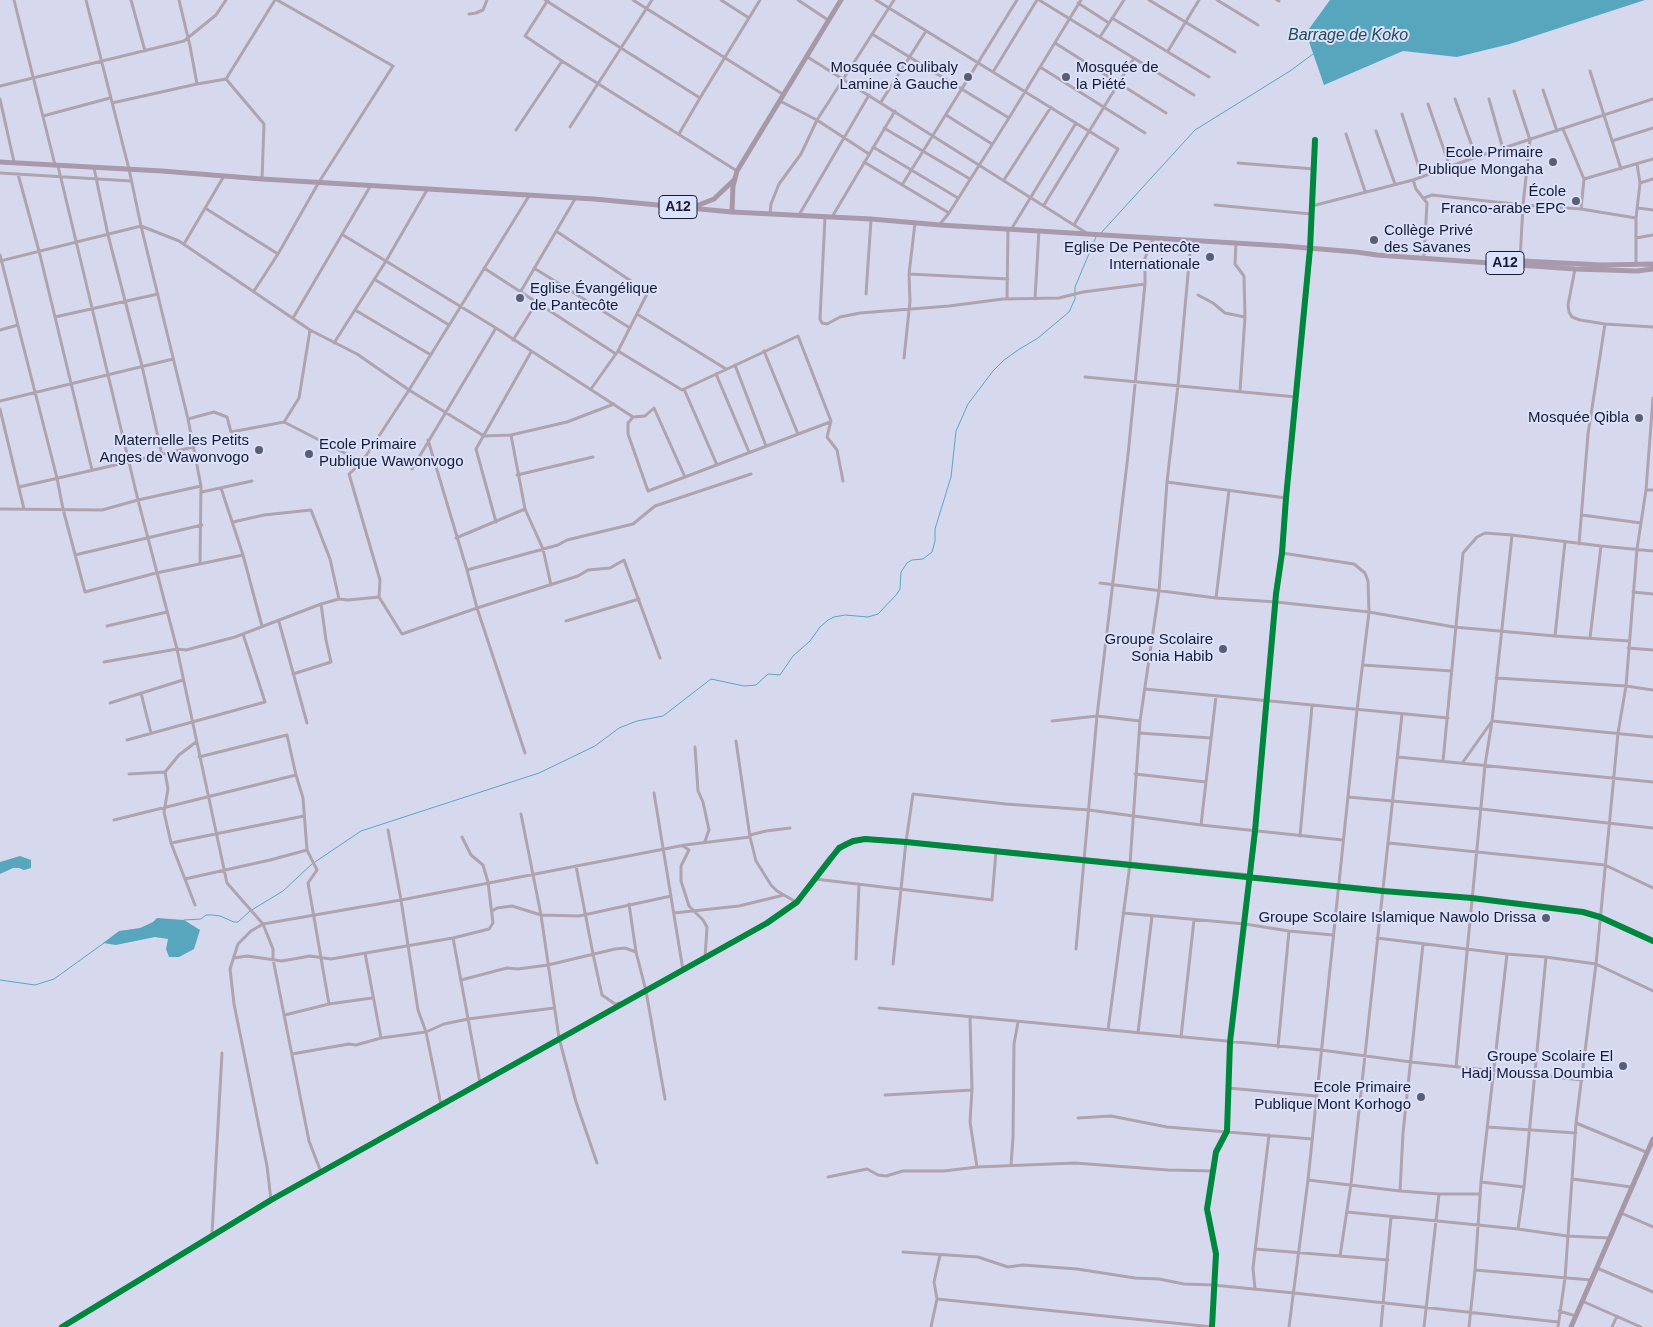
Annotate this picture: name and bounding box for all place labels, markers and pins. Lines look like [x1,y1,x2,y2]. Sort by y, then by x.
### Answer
place label: Mosquée Coulibaly Lamine à Gauche [830,59,958,94]
place label: Mosquée de la Piété [1076,59,1159,94]
marker: Mosquée Coulibaly Lamine à Gauche [962,71,974,83]
marker: Mosquée de la Piété [1060,71,1072,83]
place label: Ecole Primaire Publique Mongaha [1418,144,1543,179]
marker: Ecole Primaire Publique Mongaha [1547,156,1559,168]
place label: École Franco-arabe EPC [1441,183,1566,218]
marker: École Franco-arabe EPC [1570,195,1582,207]
place label: Collège Privé des Savanes [1384,222,1473,257]
marker: Collège Privé des Savanes [1368,234,1380,246]
place label: Eglise De Pentecôte Internationale [1064,239,1200,274]
marker: Eglise De Pentecôte Internationale [1204,251,1216,263]
place label: Eglise Évangélique de Pantecôte [530,280,658,315]
marker: Eglise Évangélique de Pantecôte [514,292,526,304]
place label: Mosquée Qibla [1528,409,1629,427]
marker: Mosquée Qibla [1633,412,1645,424]
place label: Maternelle les Petits Anges de Wawonvogo [99,432,249,467]
place label: Ecole Primaire Publique Wawonvogo [319,436,464,471]
marker: Maternelle les Petits Anges de Wawonvogo [253,444,265,456]
marker: Ecole Primaire Publique Wawonvogo [303,448,315,460]
place label: Groupe Scolaire Sonia Habib [1105,631,1213,666]
marker: Groupe Scolaire Sonia Habib [1217,643,1229,655]
place label: Groupe Scolaire Islamique Nawolo Drissa [1258,909,1536,927]
marker: Groupe Scolaire Islamique Nawolo Drissa [1540,912,1552,924]
place label: Groupe Scolaire El Hadj Moussa Doumbia [1461,1048,1613,1083]
marker: Groupe Scolaire El Hadj Moussa Doumbia [1617,1060,1629,1072]
place label: Ecole Primaire Publique Mont Korhogo [1254,1079,1411,1114]
marker: Ecole Primaire Publique Mont Korhogo [1415,1091,1427,1103]

